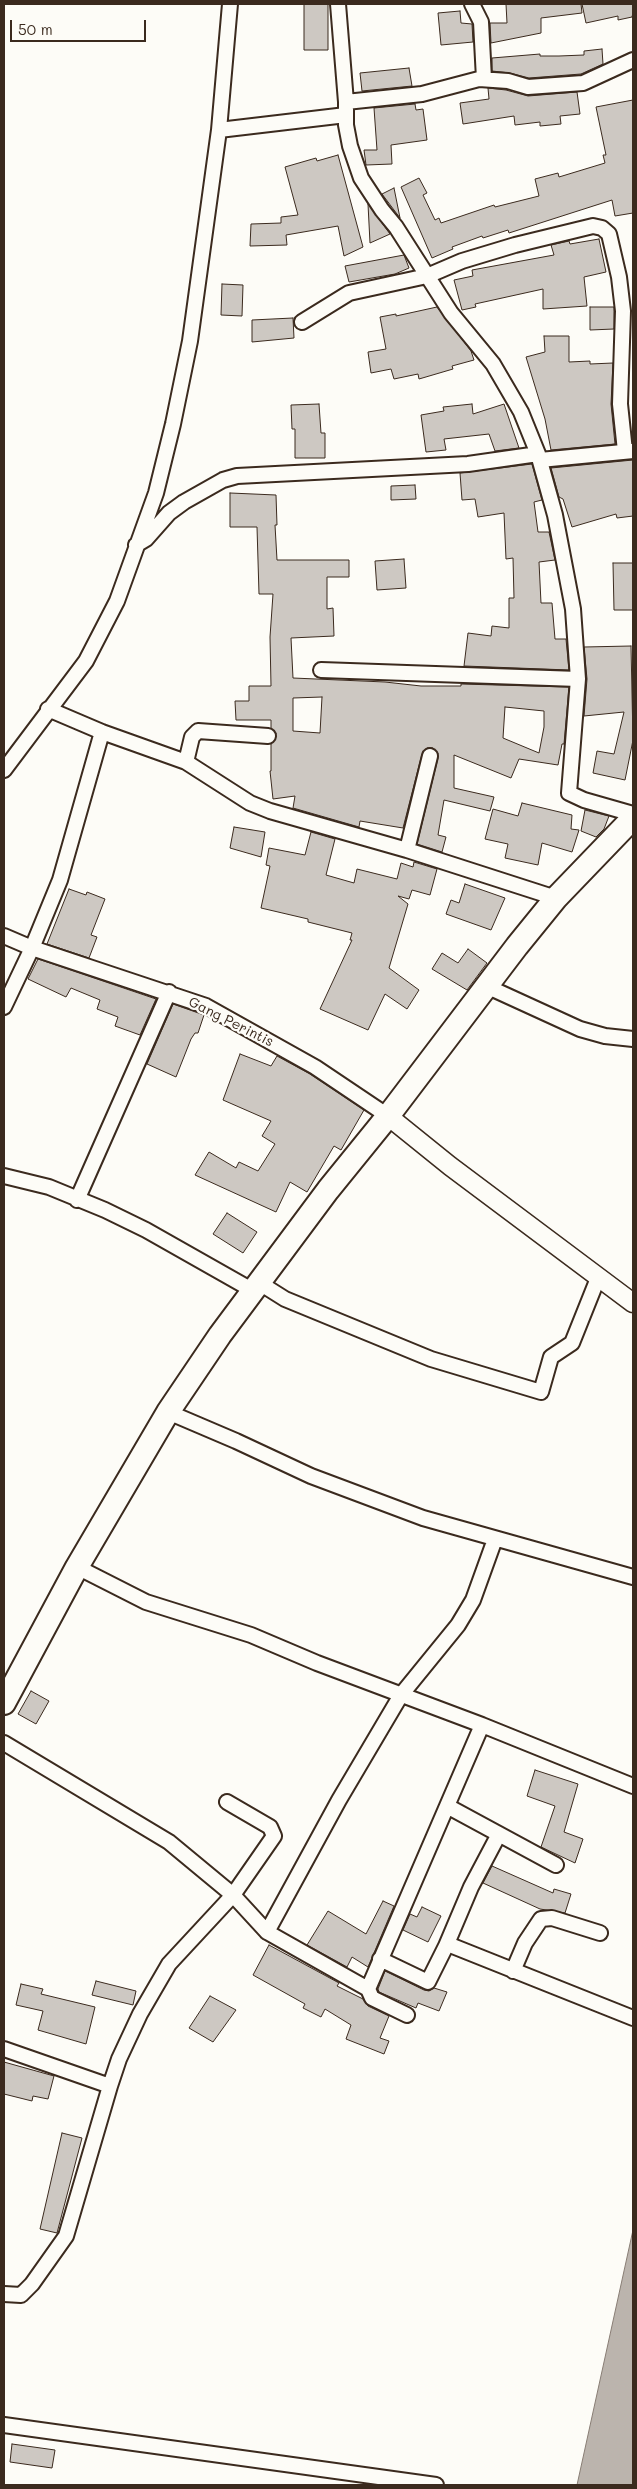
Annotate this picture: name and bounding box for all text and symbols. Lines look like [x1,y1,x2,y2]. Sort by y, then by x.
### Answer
scale bar [12,10,149,42]
text: 50 m [18,19,53,39]
street label: Gang Perintis [186,993,276,1051]

